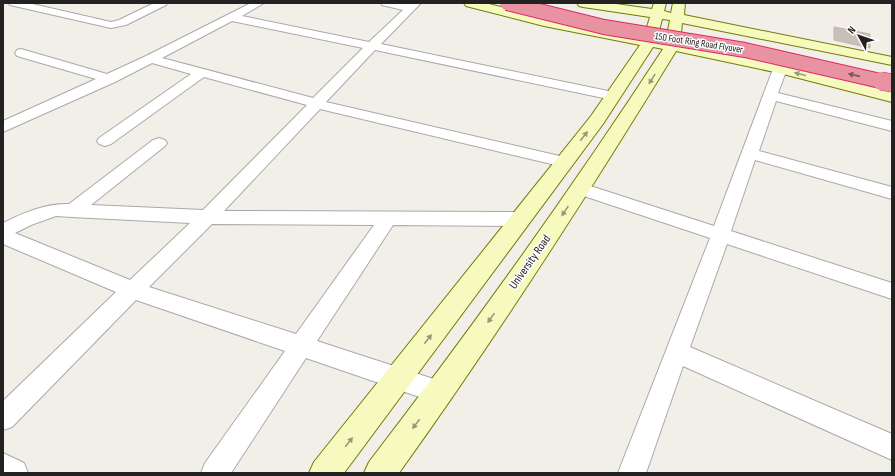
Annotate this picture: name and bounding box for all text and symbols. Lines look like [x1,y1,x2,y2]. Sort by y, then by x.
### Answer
north arrow [839,16,879,56]
text: N [845,23,859,36]
street label: 150 Foot Ring Road Flyover [654,30,744,56]
one-way arrow [794,70,806,76]
one-way arrow [848,71,860,77]
one-way arrow [648,74,656,84]
one-way arrow [580,131,588,142]
one-way arrow [561,206,569,216]
street label: University Road [506,232,554,292]
one-way arrow [487,313,495,323]
one-way arrow [424,334,432,345]
one-way arrow [412,419,420,430]
one-way arrow [344,437,353,448]

